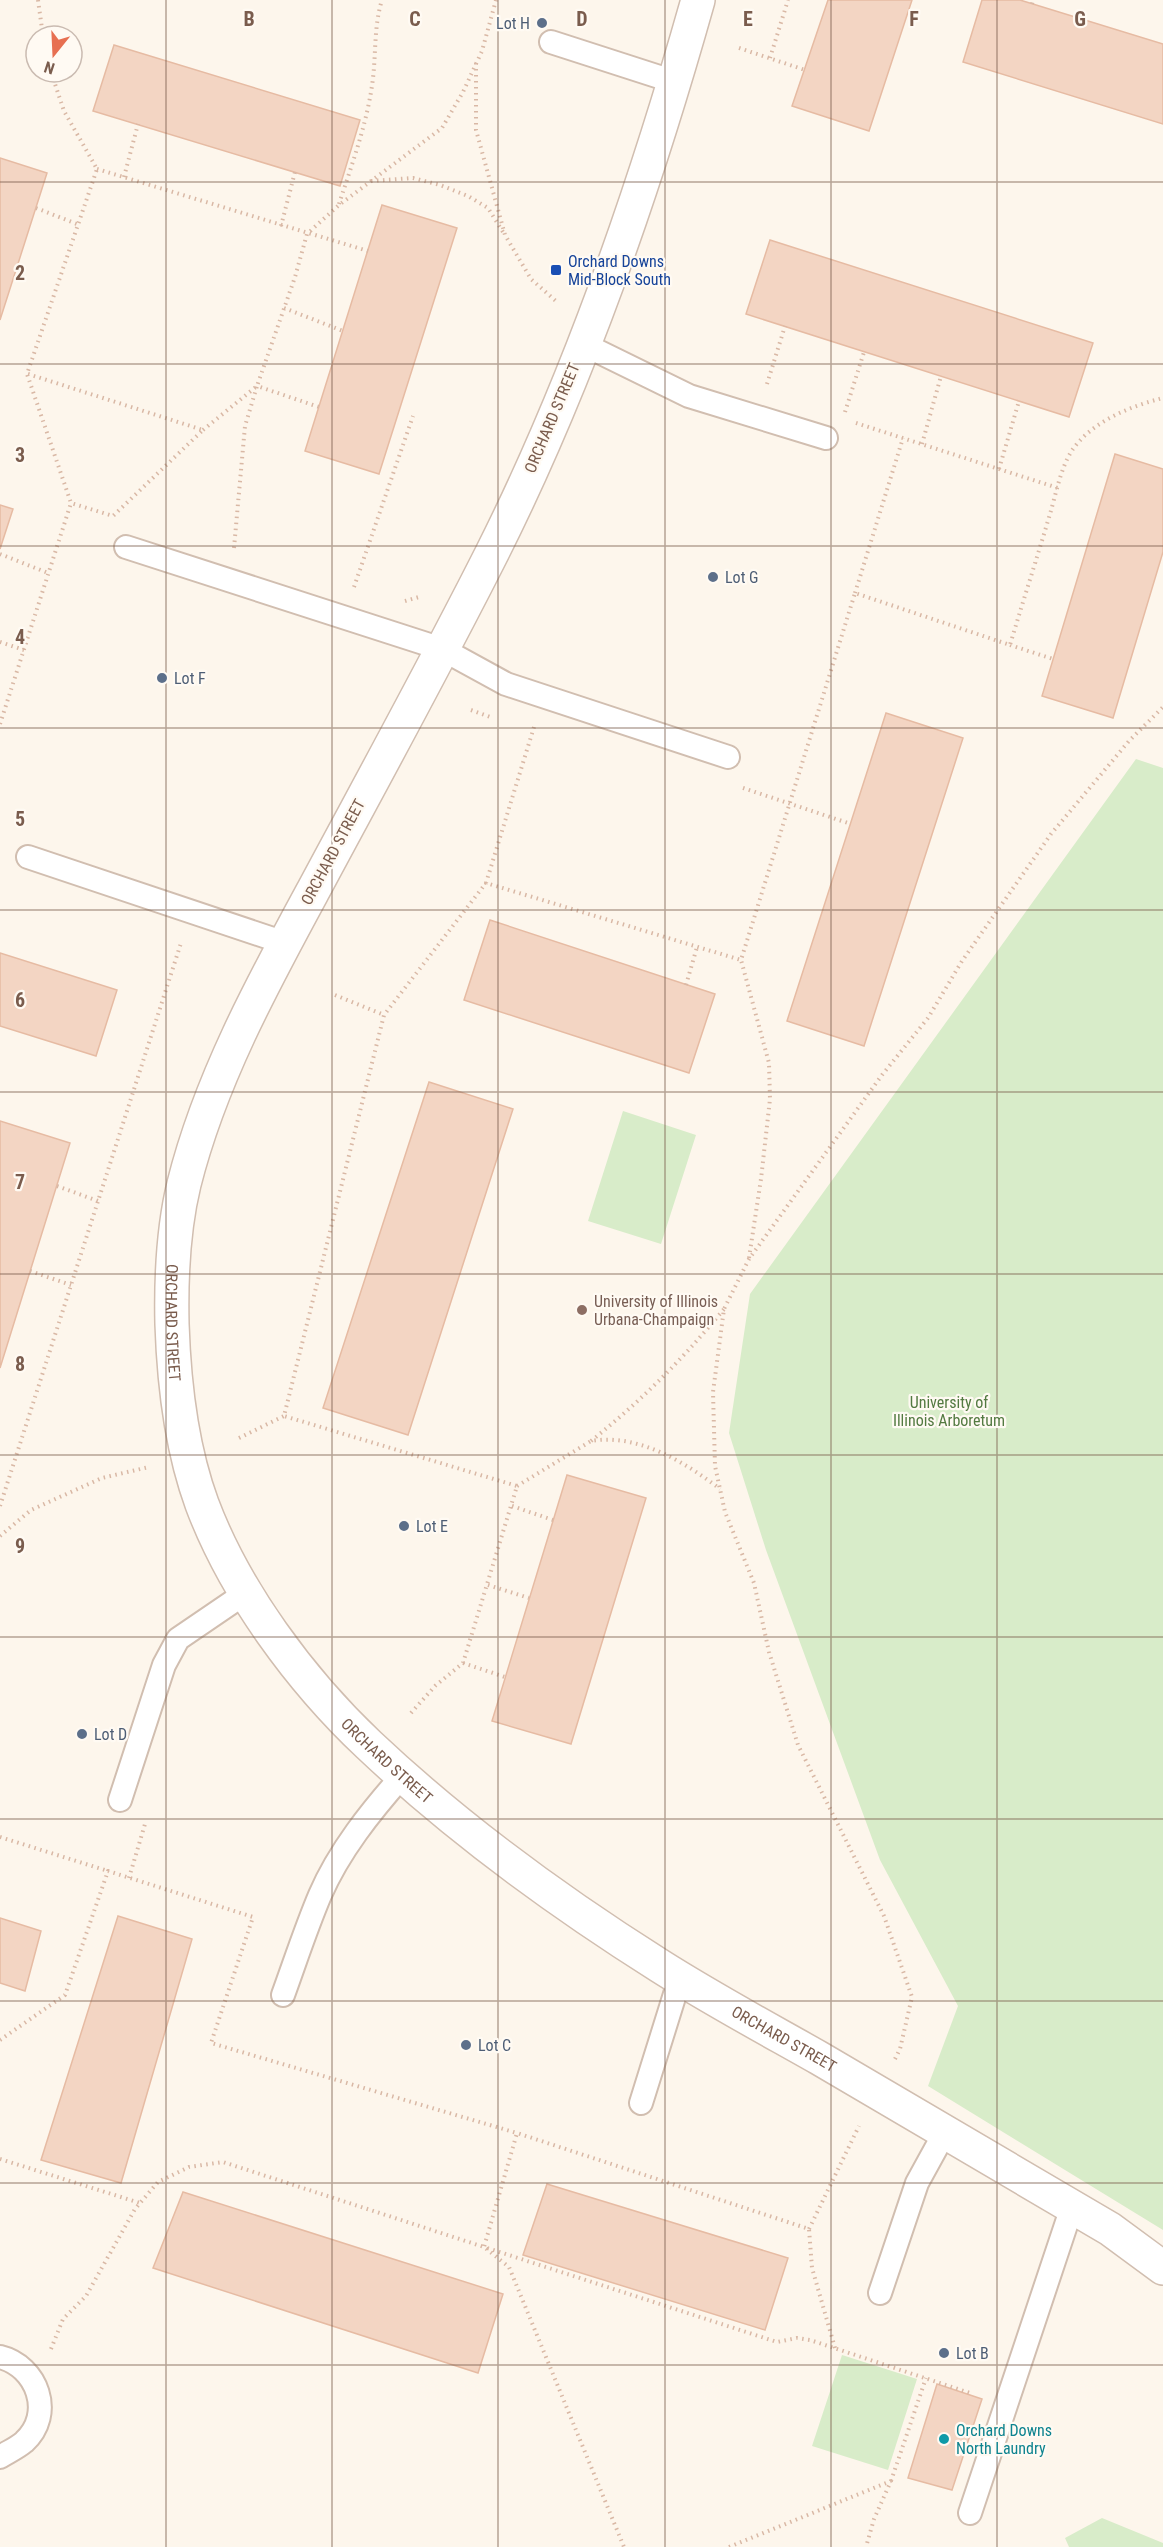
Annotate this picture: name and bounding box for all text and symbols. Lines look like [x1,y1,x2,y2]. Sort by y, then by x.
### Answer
text: B [243,7,255,31]
text: C [409,7,421,31]
text: D [576,7,588,31]
text: E [743,7,753,31]
text: F [909,7,919,31]
text: G [1074,7,1086,31]
place label: Lot H [496,14,530,33]
marker: Lot H [535,16,549,30]
north arrow [24,24,84,84]
text: N [42,57,57,78]
place label: Orchard Downs Mid-Block South [568,252,671,289]
text: 2 [15,261,25,285]
marker: Orchard Downs Mid-Block South [549,263,563,277]
street label: ORCHARD STREET [520,360,584,476]
text: 3 [15,443,25,467]
place label: Lot G [725,568,759,587]
marker: Lot G [706,570,720,584]
text: 4 [15,625,25,649]
place label: Lot F [174,669,206,688]
marker: Lot F [155,671,169,685]
street label: ORCHARD STREET [297,796,369,908]
text: 5 [15,807,25,831]
text: 6 [15,988,25,1012]
text: 7 [15,1170,25,1194]
street label: ORCHARD STREET [162,1264,185,1382]
place label: University of Illinois Urbana-Champaign [594,1292,718,1329]
marker: University of Illinois Urbana-Champaign [575,1303,589,1317]
text: 8 [15,1352,25,1376]
park label: University of Illinois Arboretum [893,1393,1005,1430]
place label: Lot E [416,1517,448,1536]
marker: Lot E [397,1519,411,1533]
text: 9 [15,1534,25,1558]
street label: ORCHARD STREET [337,1714,437,1807]
place label: Lot D [94,1725,127,1744]
marker: Lot D [75,1727,89,1741]
street label: ORCHARD STREET [728,2001,840,2076]
place label: Lot C [478,2036,511,2055]
marker: Lot C [459,2038,473,2052]
place label: Lot B [956,2344,989,2363]
marker: Lot B [937,2346,951,2360]
place label: Orchard Downs North Laundry [956,2421,1052,2458]
marker: Orchard Downs North Laundry [937,2432,951,2446]

